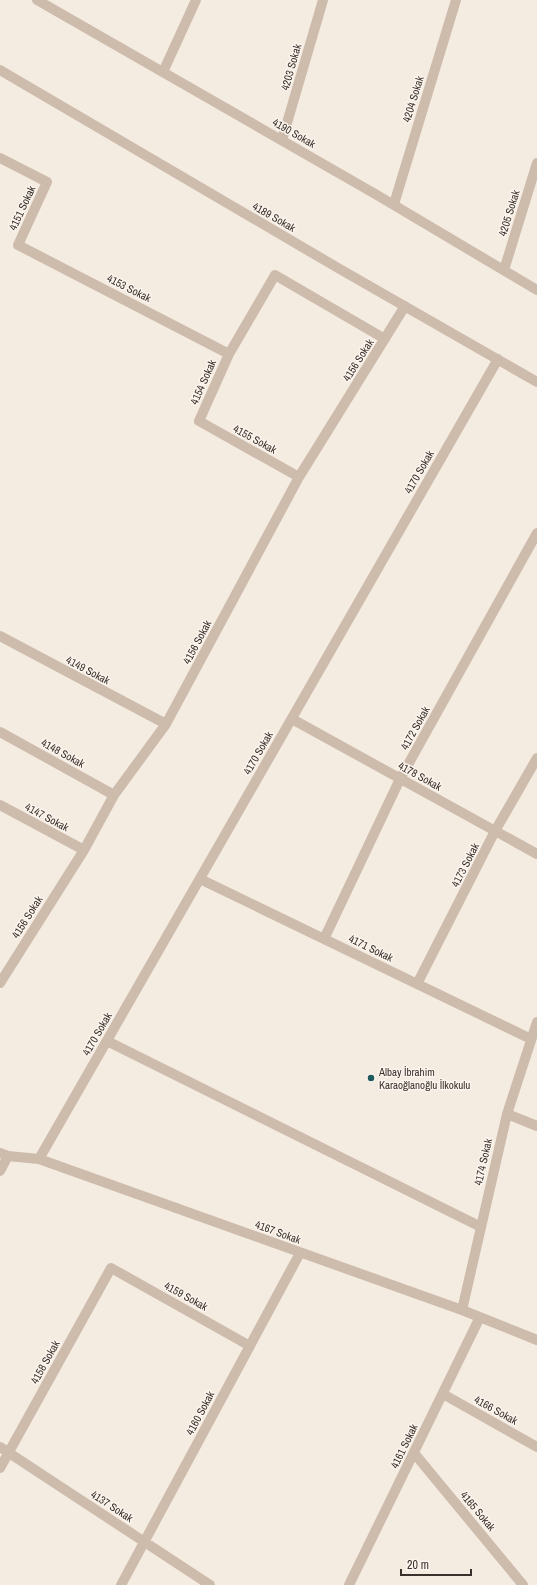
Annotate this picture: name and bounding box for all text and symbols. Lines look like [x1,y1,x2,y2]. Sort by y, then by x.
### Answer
street label: 4203 Sokak [278,42,304,92]
street label: 4204 Sokak [399,74,427,124]
street label: 4190 Sokak [270,115,319,151]
street label: 4151 Sokak [6,183,39,233]
street label: 4205 Sokak [495,188,523,238]
street label: 4189 Sokak [250,199,299,235]
street label: 4153 Sokak [105,271,154,305]
street label: 4156 Sokak [339,336,377,384]
street label: 4154 Sokak [187,357,219,407]
street label: 4155 Sokak [231,421,280,457]
street label: 4170 Sokak [401,447,437,496]
street label: 4156 Sokak [180,617,215,666]
street label: 4149 Sokak [64,653,113,688]
street label: 4172 Sokak [397,703,433,752]
street label: 4170 Sokak [240,728,276,777]
street label: 4148 Sokak [39,735,88,771]
street label: 4178 Sokak [396,758,445,794]
street label: 4147 Sokak [23,800,72,835]
street label: 4173 Sokak [448,840,482,889]
street label: 4156 Sokak [8,893,46,941]
street label: 4171 Sokak [347,931,396,965]
street label: 4170 Sokak [79,1009,115,1058]
place label: Albay İbrahim Karaoğlanoğlu İlkokulu [378,1065,470,1092]
marker: Albay İbrahim Karaoğlanoğlu İlkokulu [366,1073,376,1083]
street label: 4174 Sokak [471,1137,495,1187]
street label: 4167 Sokak [253,1217,303,1247]
street label: 4159 Sokak [162,1278,211,1314]
street label: 4158 Sokak [27,1337,63,1386]
street label: 4160 Sokak [183,1388,218,1437]
street label: 4166 Sokak [472,1392,521,1428]
street label: 4161 Sokak [387,1421,421,1470]
street label: 4137 Sokak [88,1487,136,1525]
street label: 4165 Sokak [457,1488,499,1534]
scale bar [401,1551,471,1577]
text: 20 m [407,1557,429,1573]

